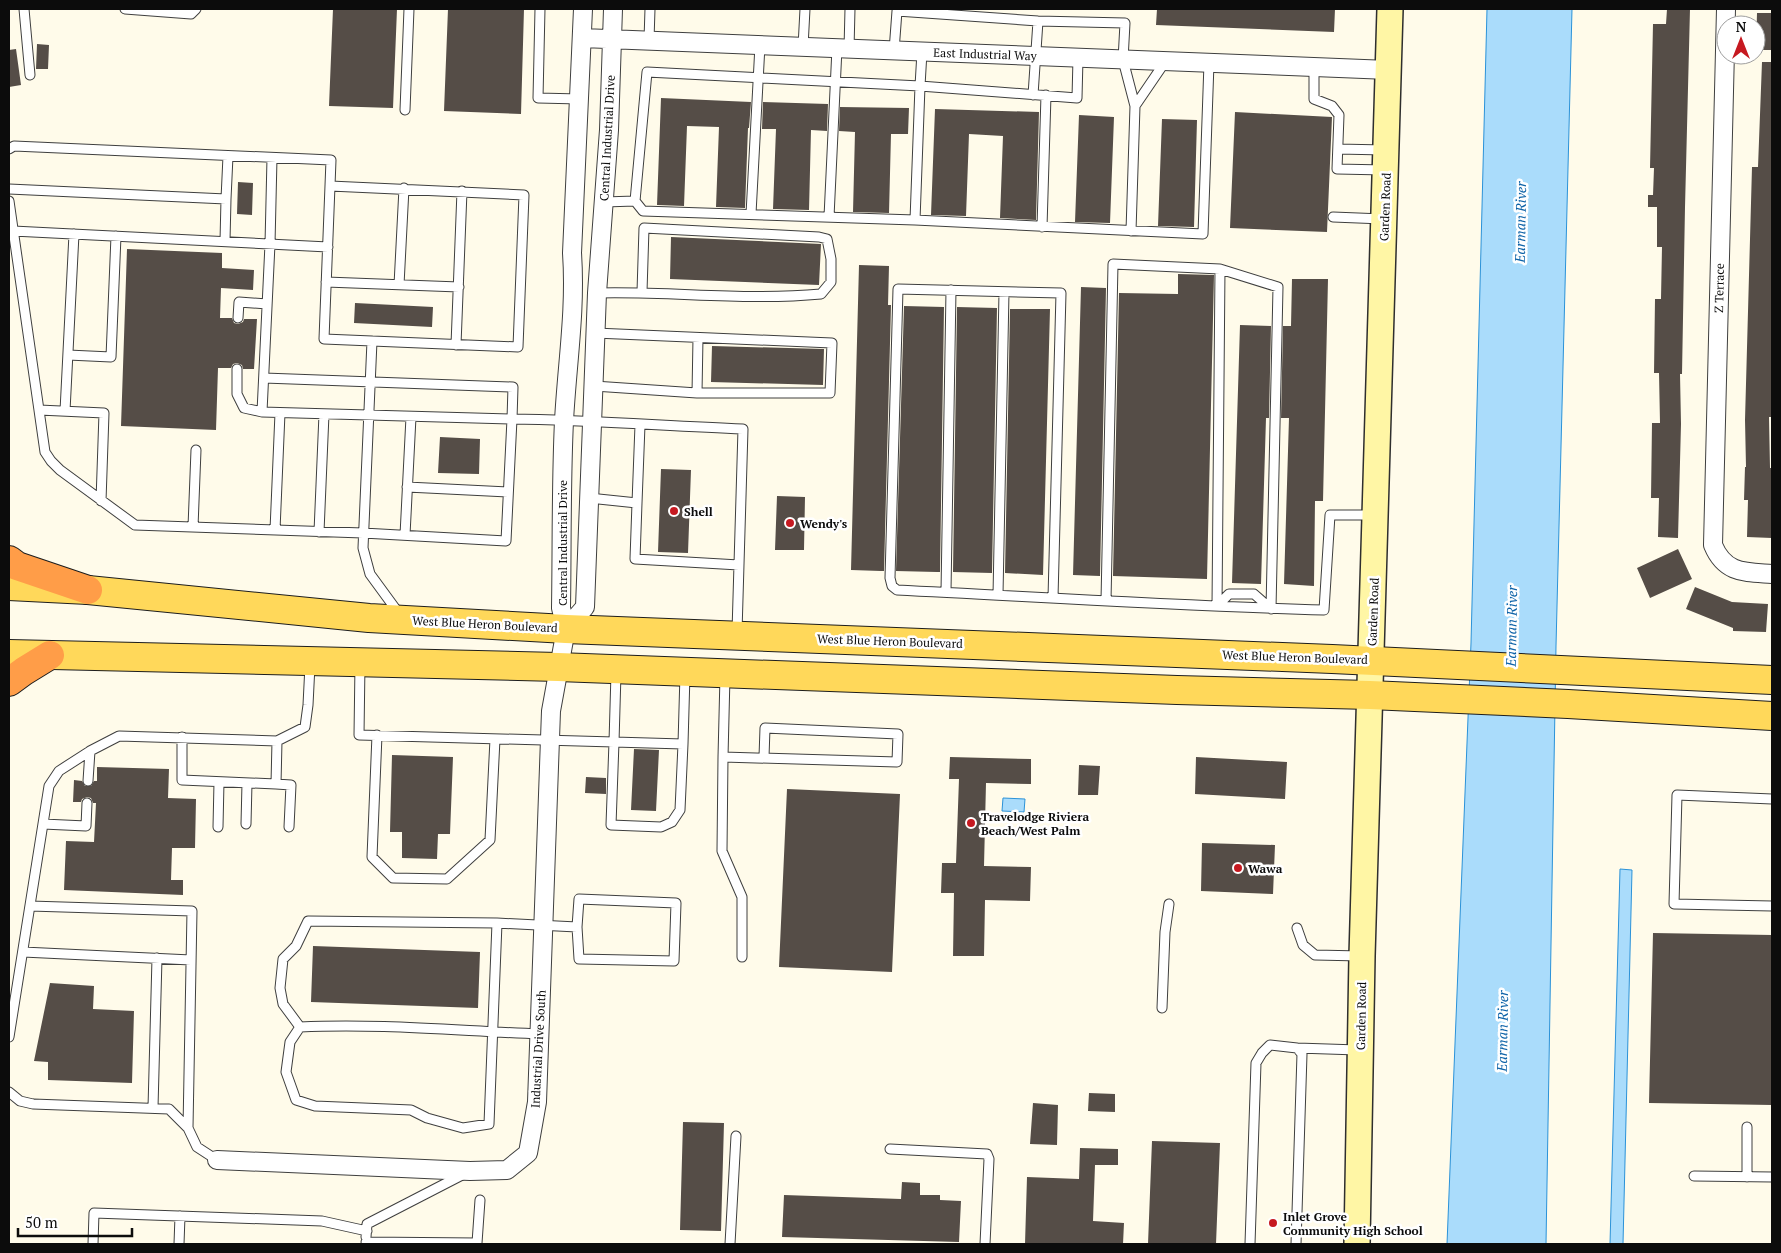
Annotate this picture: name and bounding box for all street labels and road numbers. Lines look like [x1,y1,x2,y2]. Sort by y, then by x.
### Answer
street label: East Industrial Way [933,45,1038,63]
street label: Central Industrial Drive [596,75,618,201]
street label: Garden Road [1376,172,1394,241]
street label: Z Terrace [1711,263,1727,313]
street label: Central Industrial Drive [555,480,570,606]
street label: Garden Road [1364,577,1382,646]
street label: West Blue Heron Boulevard [412,613,558,635]
street label: West Blue Heron Boulevard [817,631,963,651]
street label: West Blue Heron Boulevard [1222,647,1368,667]
street label: Garden Road [1353,981,1369,1050]
street label: Industrial Drive South [527,990,549,1108]

